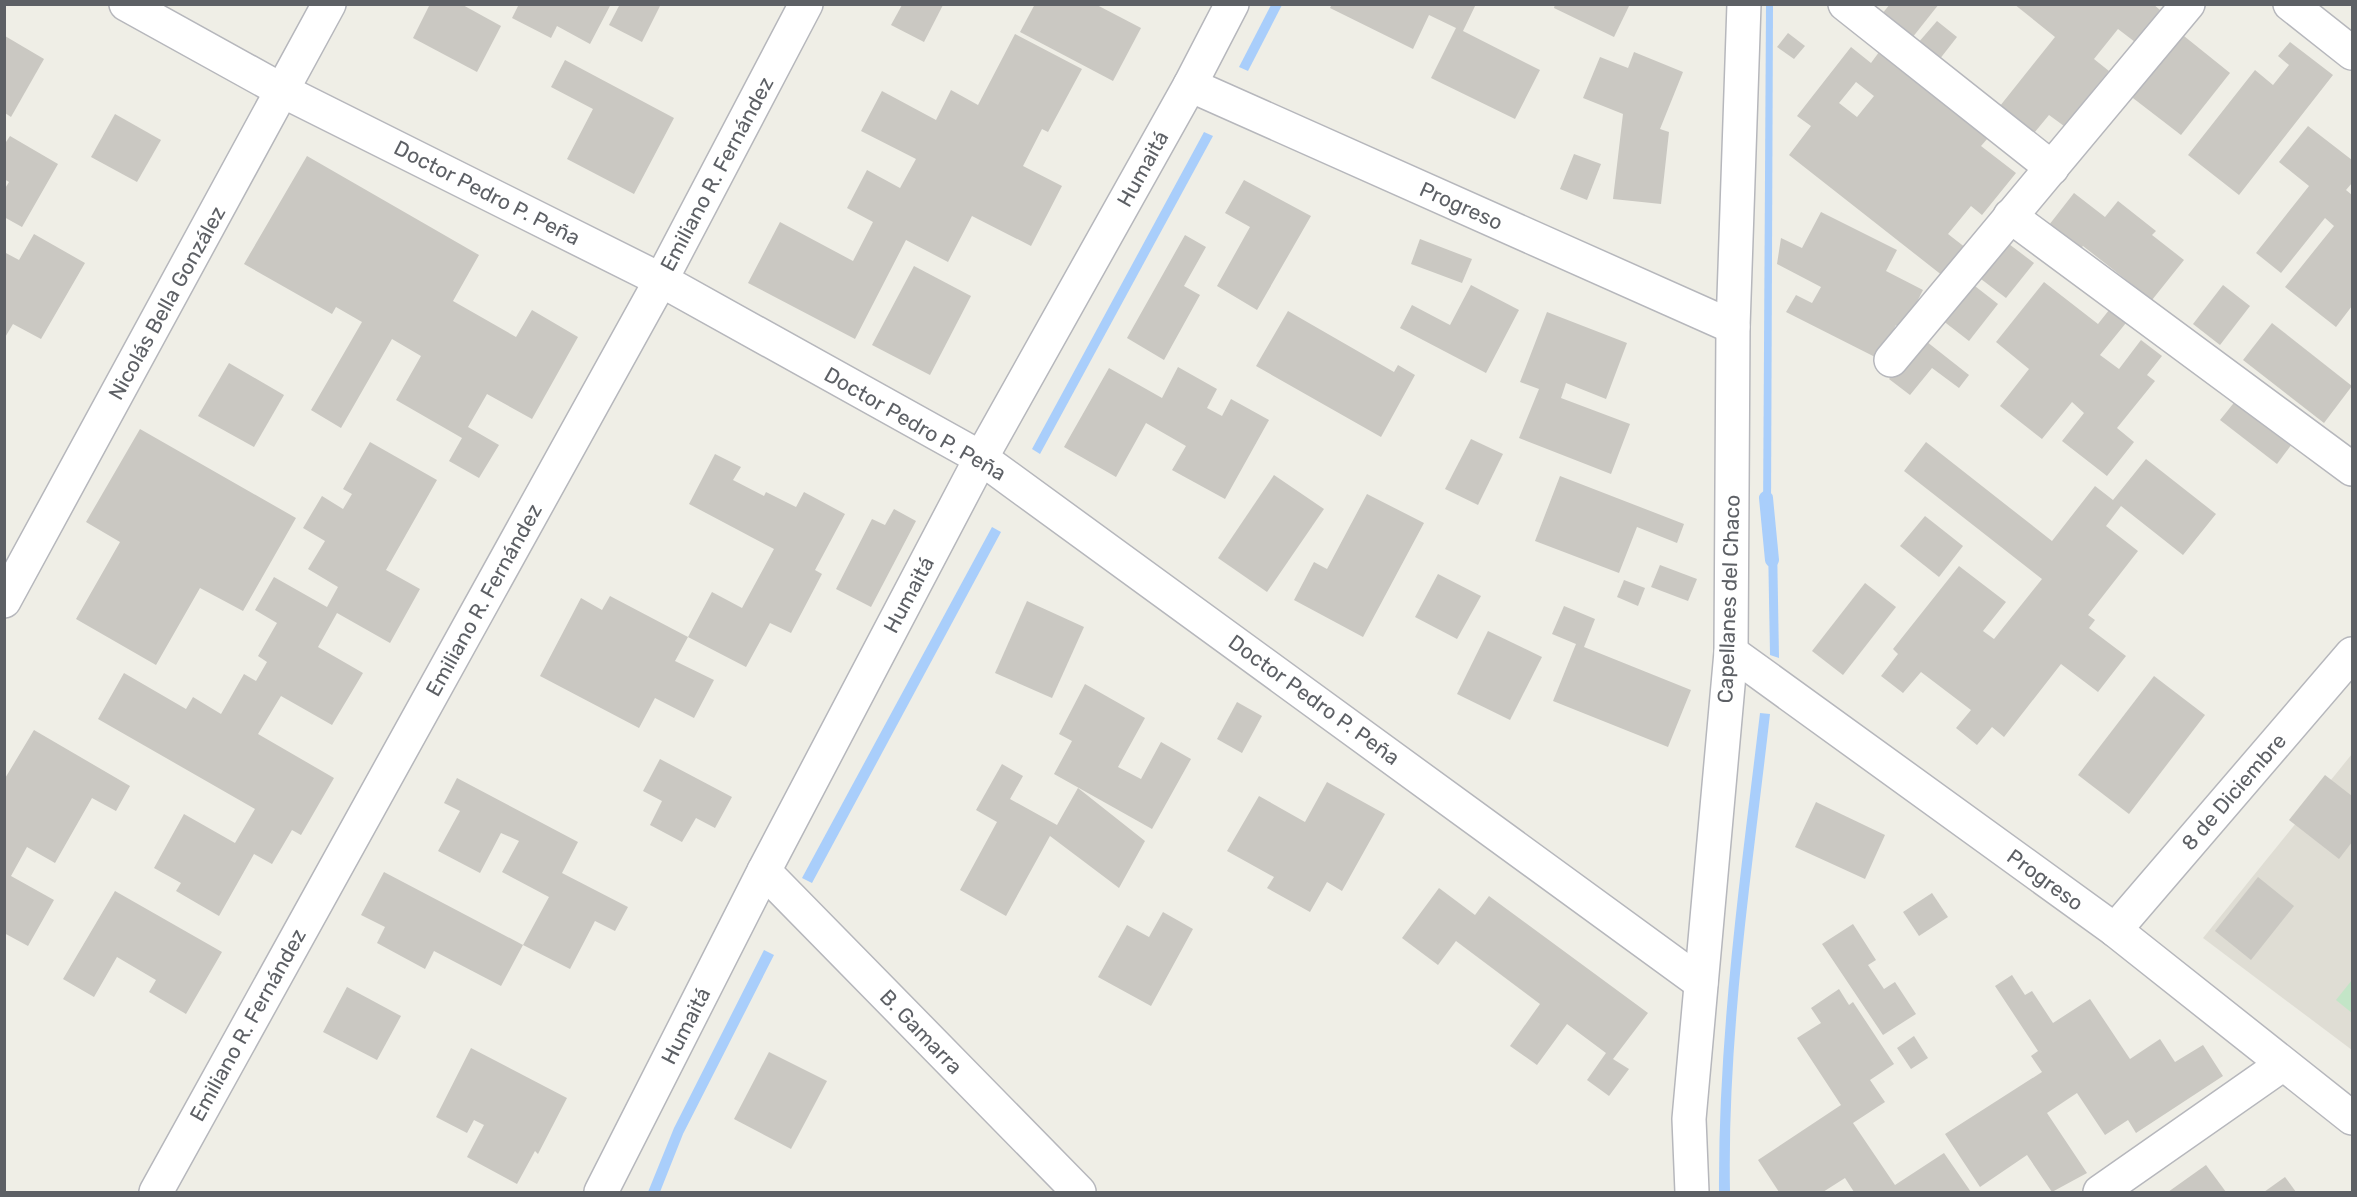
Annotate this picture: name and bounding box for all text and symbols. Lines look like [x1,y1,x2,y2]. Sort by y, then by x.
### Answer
street label: Emiliano R. Fernández [655,72,778,275]
street label: Humaitá [1112,126,1174,211]
street label: Doctor Pedro P. Peña [390,135,584,250]
street label: Progreso [1416,176,1507,235]
street label: Nicolás Bella González [103,202,230,404]
street label: Doctor Pedro P. Peña [820,361,1010,486]
street label: Capellanes del Chaco [1712,494,1745,704]
street label: Emiliano R. Fernández [420,499,547,700]
street label: Humaitá [878,552,939,637]
street label: Doctor Pedro P. Peña [1224,629,1405,770]
street label: 8 de Diciembre [2176,728,2291,855]
street label: Progreso [2002,844,2088,916]
street label: Emiliano R. Fernández [184,924,311,1125]
street label: Humaitá [656,983,715,1068]
street label: B. Gamarra [875,984,968,1079]

